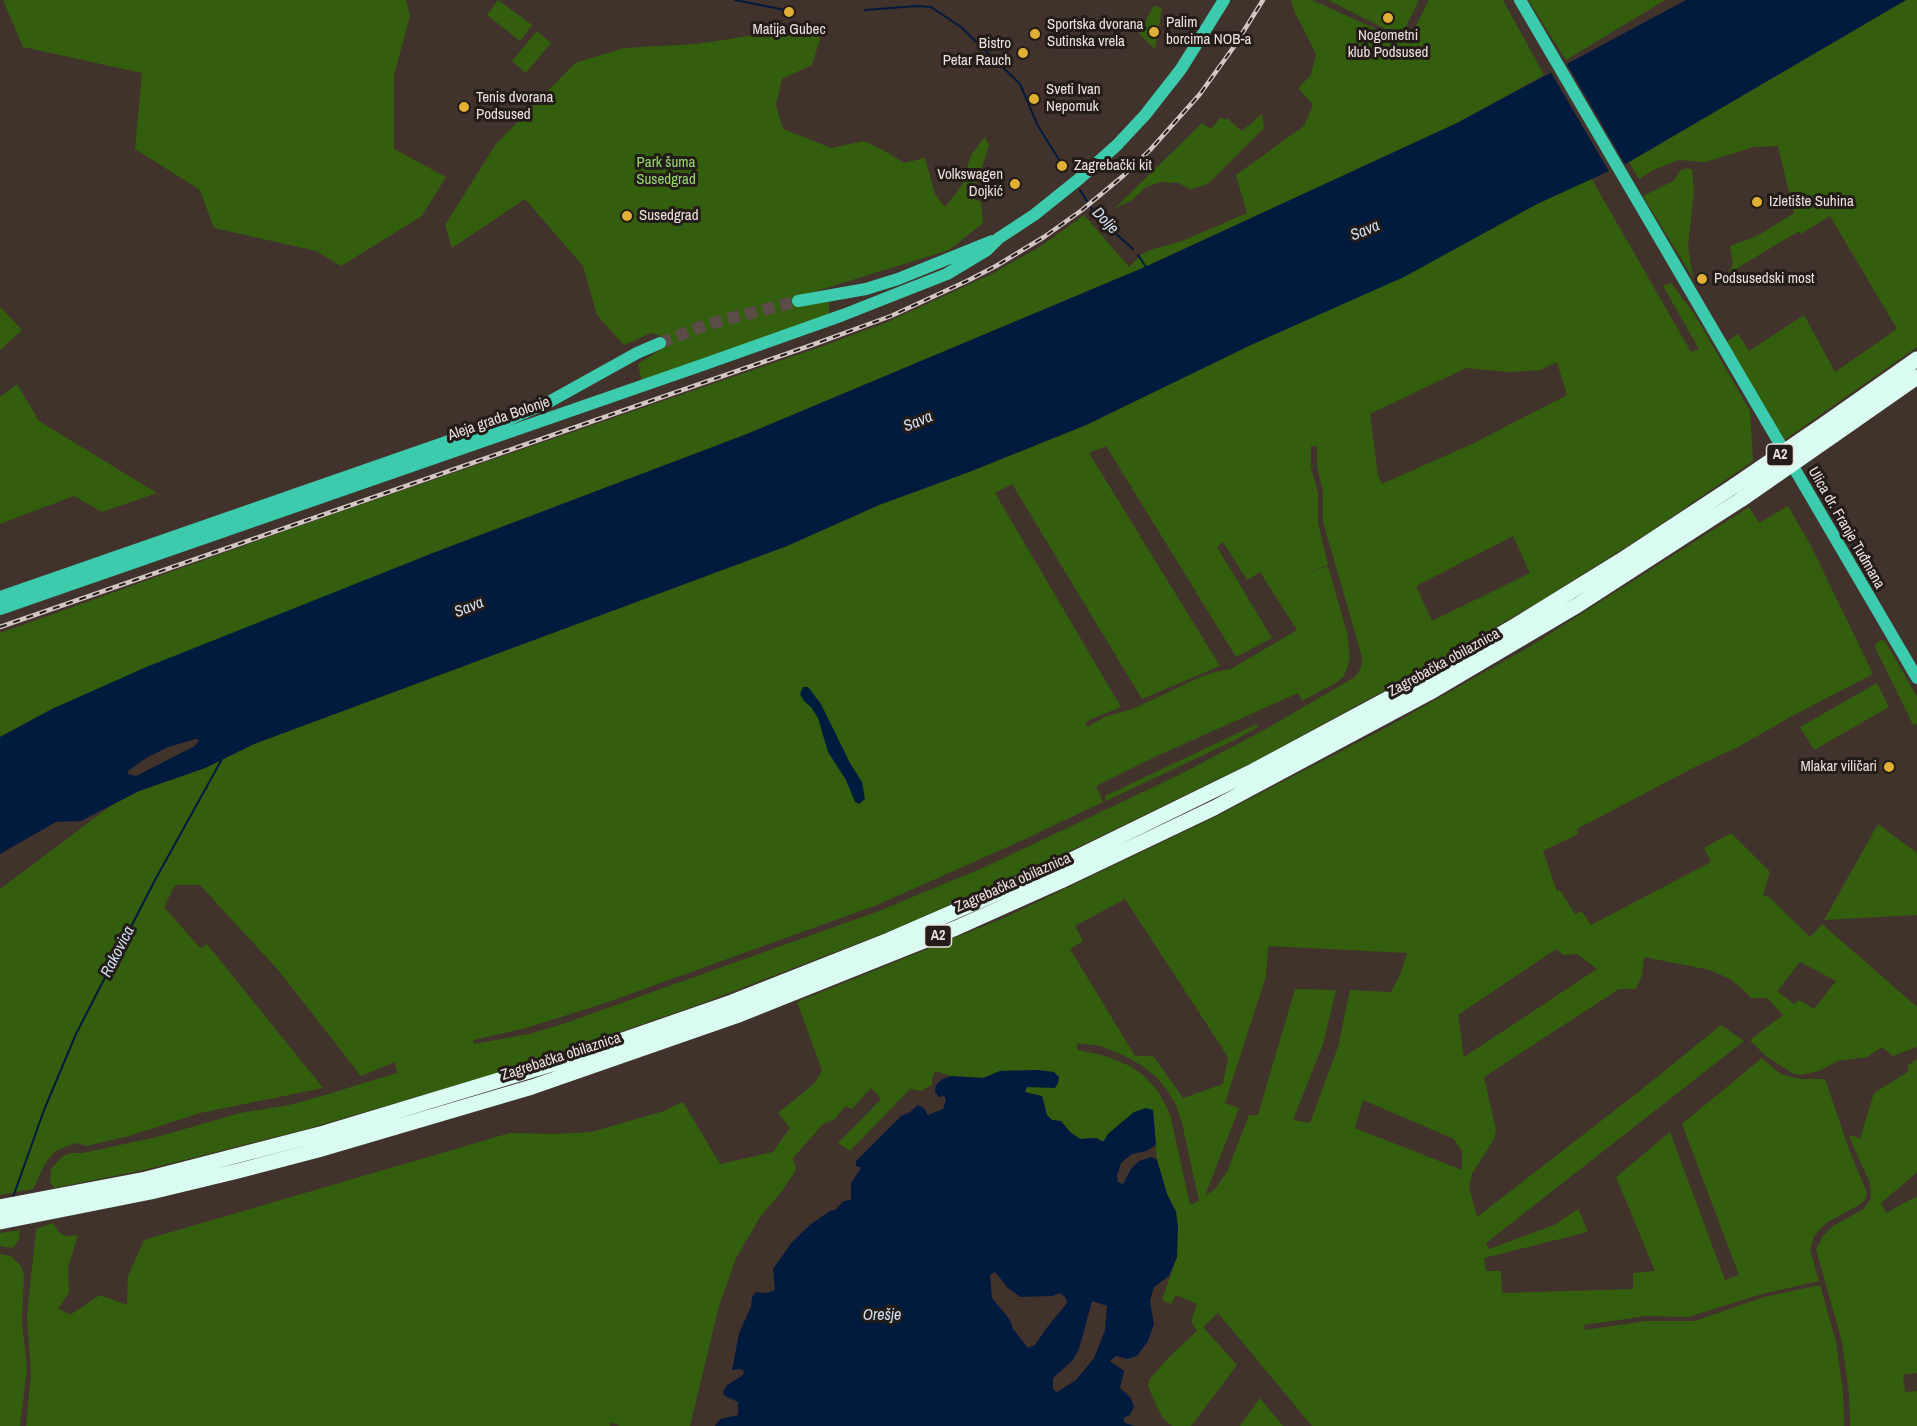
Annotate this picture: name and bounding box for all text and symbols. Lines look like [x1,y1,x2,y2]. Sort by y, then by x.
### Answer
marker: Matija Gubec [782,5,796,19]
marker: Nogometni klub Podsused [1381,11,1395,25]
place label: Palim borcima NOB-a [1166,14,1251,49]
place label: Sportska dvorana Sutinska vrela [1047,16,1143,51]
place label: Matija Gubec [752,21,826,39]
marker: Palim borcima NOB-a [1147,25,1161,39]
marker: Sportska dvorana Sutinska vrela [1028,27,1042,41]
place label: Nogometni klub Podsused [1348,27,1428,62]
place label: Bistro Petar Rauch [943,35,1011,70]
marker: Bistro Petar Rauch [1016,46,1030,60]
place label: Sveti Ivan Nepomuk [1046,81,1101,116]
place label: Tenis dvorana Podsused [476,89,553,124]
marker: Sveti Ivan Nepomuk [1027,92,1041,106]
marker: Tenis dvorana Podsused [457,100,471,114]
park label: Park šuma Susedgrad [636,154,696,189]
place label: Zagrebački kit [1074,157,1152,175]
marker: Zagrebački kit [1055,159,1069,173]
place label: Volkswagen Dojkić [937,166,1003,201]
marker: Volkswagen Dojkić [1008,177,1022,191]
place label: Izletište Suhina [1769,193,1854,211]
marker: Izletište Suhina [1750,195,1764,209]
water label: Dolje [1088,204,1122,238]
place label: Susedgrad [639,207,698,225]
marker: Susedgrad [620,209,634,223]
water label: Sava [1347,216,1383,246]
place label: Podsusedski most [1714,270,1814,288]
marker: Podsusedski most [1695,272,1709,286]
street label: Aleja grada Bolonje [446,393,552,445]
water label: Sava [900,407,936,437]
road number: A2 [1766,444,1794,466]
street label: Ulica dr. Franje Tuđmana [1804,464,1888,592]
water label: Sava [452,593,486,623]
street label: Zagrebačka obilaznica [1385,625,1503,701]
place label: Mlakar viličari [1800,758,1877,776]
marker: Mlakar viličari [1882,760,1896,774]
street label: Zagrebačka obilaznica [952,849,1074,917]
water label: Rakovica [97,923,139,981]
road number: A2 [924,925,952,947]
street label: Zagrebačka obilaznica [499,1029,623,1085]
water label: Orešje [863,1306,901,1326]

